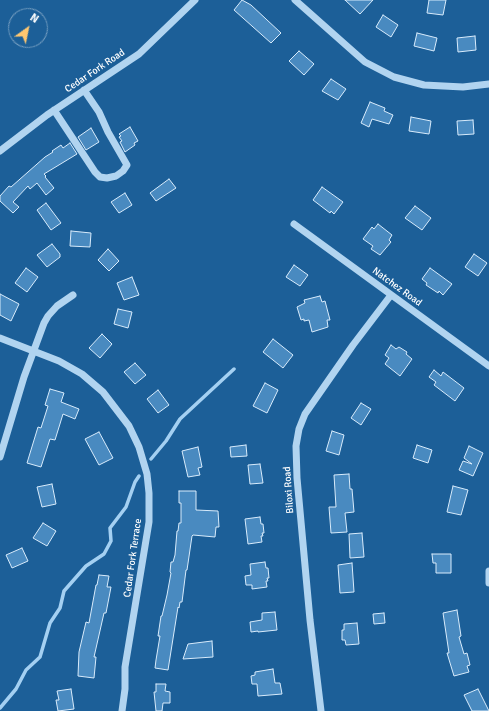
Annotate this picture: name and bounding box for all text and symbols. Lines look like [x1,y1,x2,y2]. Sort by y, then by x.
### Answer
north arrow [8,8,48,48]
text: N [28,11,41,26]
street label: Cedar Fork Road [63,47,127,95]
street label: Natchez Road [370,265,424,309]
street label: Biloxi Road [281,466,297,514]
street label: Cedar Fork Terrace [122,518,144,598]

